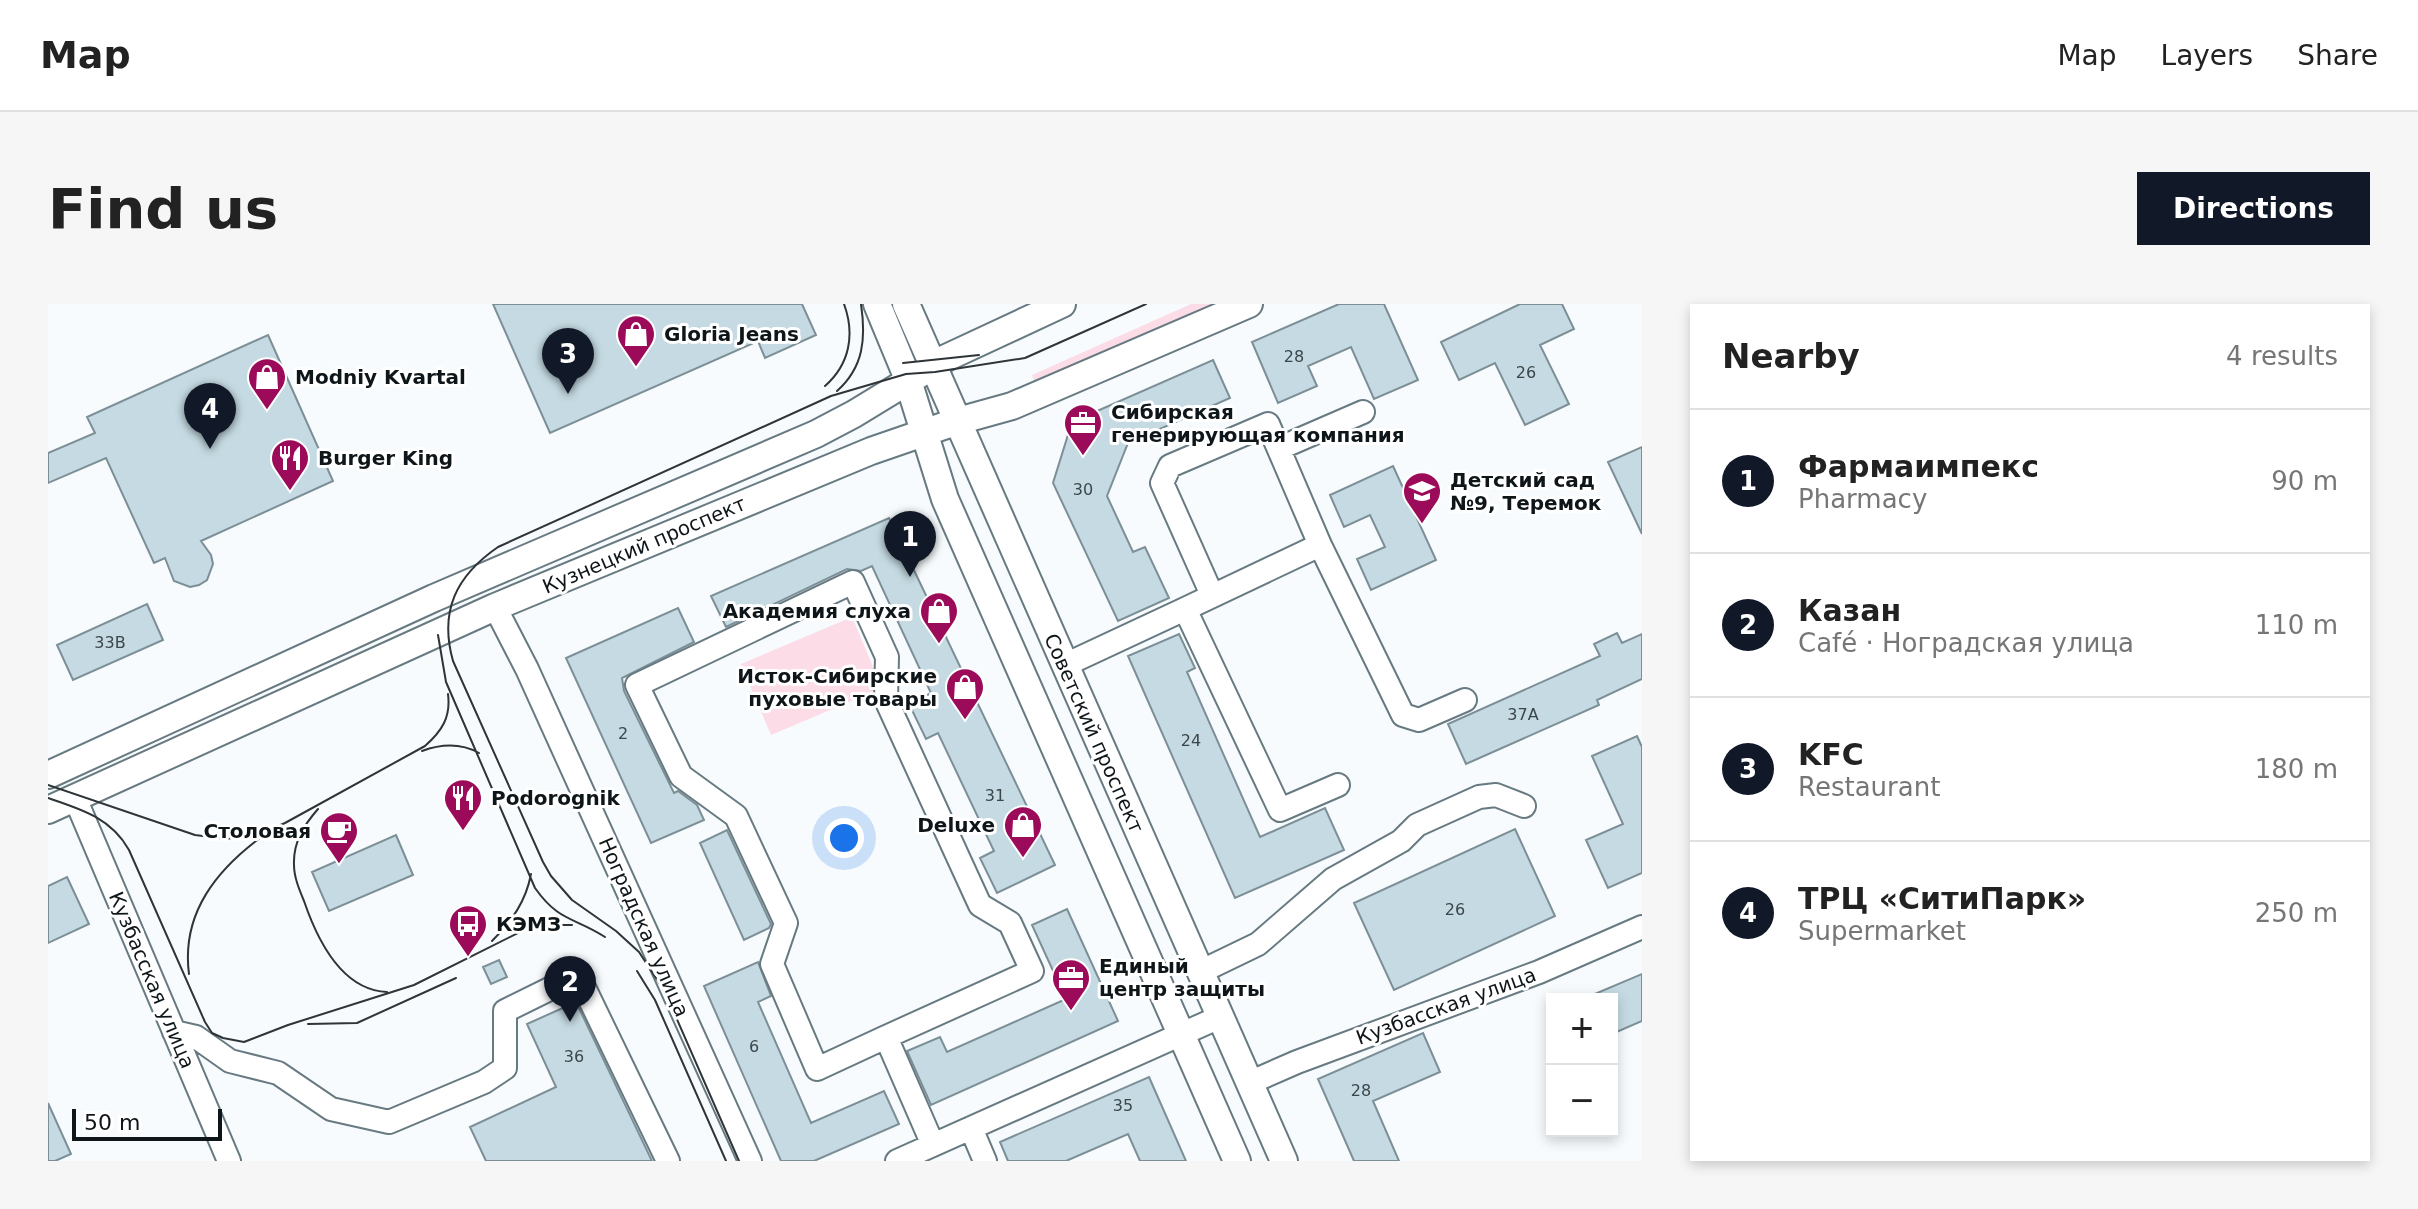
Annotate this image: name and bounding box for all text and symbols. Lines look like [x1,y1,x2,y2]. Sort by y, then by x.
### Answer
text: Map [40,33,131,77]
text: Map [2057,39,2117,72]
text: Layers [2161,39,2253,72]
text: Share [2297,39,2378,72]
button: Directions [2137,172,2370,245]
text: Find us [48,176,278,241]
shop icon: Gloria Jeans [615,313,657,368]
place label: Gloria Jeans [664,322,799,346]
pin: 3 [542,328,594,394]
text: Nearby [1722,336,1860,376]
text: 4 results [2226,341,2338,371]
house number: 28 [1284,347,1304,366]
shop icon: Modniy Kvartal [246,356,288,411]
house number: 26 [1516,363,1536,382]
place label: Modniy Kvartal [295,365,466,389]
pin: 4 [184,383,236,449]
place label: Сибирская генерирующая компания [1111,400,1405,447]
office icon: Сибирская генерирующая компания [1062,402,1104,457]
restaurant icon: Burger King [269,437,311,492]
place label: Burger King [318,446,453,470]
text: Фармаимпекс [1798,449,2039,484]
text: 1 [1739,466,1757,496]
text: 90 m [2271,466,2338,496]
place label: Детский сад №9, Теремок [1450,468,1602,515]
school or university icon: Детский сад №9, Теремок [1401,470,1443,525]
house number: 30 [1073,480,1093,499]
text: Pharmacy [1798,484,1927,514]
street label: Кузнецкий проспект [539,491,749,599]
pin: 1 [884,511,936,577]
shop icon: Академия слуха [918,590,960,645]
text: Казан [1798,593,1901,628]
place label: Академия слуха [723,599,911,623]
text: 2 [1739,610,1757,640]
text: 110 m [2255,610,2338,640]
text: Café · Ноградская улица [1798,628,2134,658]
street label: Советский проспект [1039,630,1149,837]
house number: 33В [94,633,126,652]
place label: Исток-Сибирские пуховые товары [737,664,937,711]
shop icon: Исток-Сибирские пуховые товары [944,666,986,721]
house number: 37А [1507,705,1539,724]
house number: 2 [618,724,628,743]
house number: 24 [1181,731,1201,750]
text: KFC [1798,737,1864,772]
text: 3 [1739,754,1757,784]
text: 180 m [2255,754,2338,784]
text: Restaurant [1798,772,1940,802]
restaurant icon: Podorognik [442,777,484,832]
place label: Podorognik [491,786,620,810]
house number: 31 [985,786,1005,805]
shop icon: Deluxe [1002,804,1044,859]
cafe icon: Столовая [318,810,360,865]
place label: Deluxe [917,813,995,837]
your location [824,818,864,858]
place label: Столовая [204,819,311,843]
street label: Ноградская улица [594,834,694,1020]
text: ТРЦ «СитиПарк» [1798,881,2086,916]
street label: Кузбасская улица [104,888,200,1072]
text: 4 [1739,898,1757,928]
text: 250 m [2255,898,2338,928]
house number: 26 [1445,900,1465,919]
bus stop icon: КЭМЗ [447,903,489,958]
place label: КЭМЗ [496,912,561,936]
text: Supermarket [1798,916,1966,946]
place label: Единый центр защиты [1099,954,1265,1001]
pin: 2 [544,956,596,1022]
office icon: Единый центр защиты [1050,957,1092,1012]
street label: Кузбасская улица [1353,962,1539,1050]
map controls [1546,993,1618,1137]
button: + [1546,993,1618,1065]
house number: 6 [749,1037,759,1056]
house number: 36 [564,1047,584,1066]
button: − [1546,1065,1618,1137]
house number: 28 [1351,1081,1371,1100]
house number: 35 [1113,1096,1133,1115]
scale bar [72,1105,222,1141]
text: 50 m [84,1110,140,1135]

